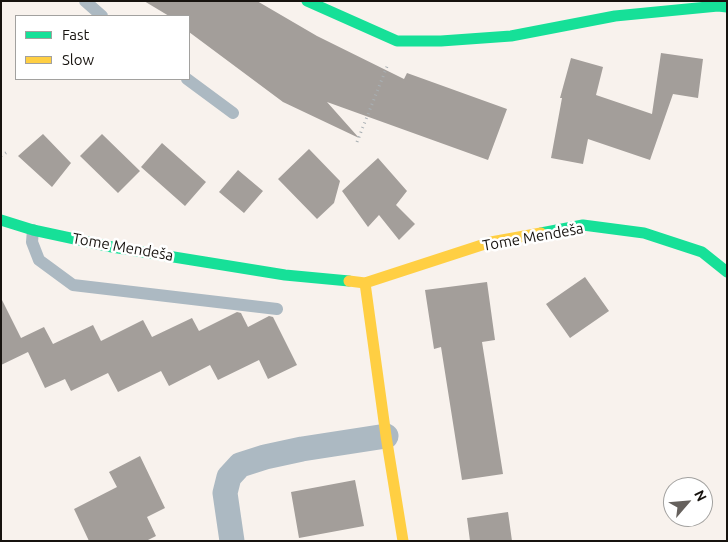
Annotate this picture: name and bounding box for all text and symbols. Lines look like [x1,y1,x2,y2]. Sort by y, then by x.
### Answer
legend [15,15,190,80]
text: Fast [62,26,89,43]
text: Slow [62,51,94,68]
street label: Tome Mendeša [481,219,585,255]
street label: Tome Mendeša [71,229,175,265]
north arrow [663,477,713,527]
text: N [691,487,710,504]

